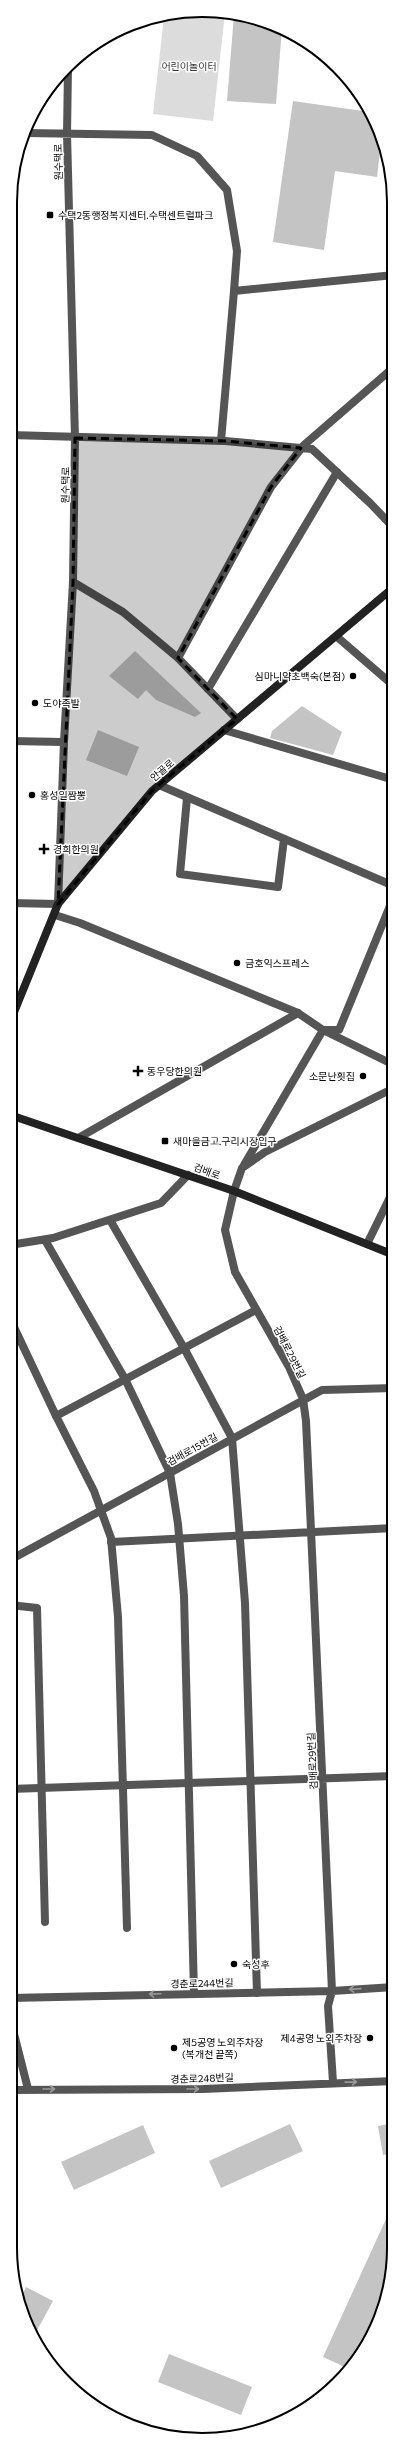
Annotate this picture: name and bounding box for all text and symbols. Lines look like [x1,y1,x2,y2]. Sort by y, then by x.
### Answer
park label: 어린이놀이터 [161,60,217,72]
street label: 원수택로 [52,143,64,181]
place label: 수택2동행정복지센터.수택센트럴파크 [58,209,213,221]
marker: 수택2동행정복지센터.수택센트럴파크 [45,210,55,220]
street label: 원수택로 [59,466,71,504]
place label: 심마니약초백숙(본점) [254,670,345,682]
marker: 심마니약초백숙(본점) [348,671,358,681]
place label: 도야족발 [43,697,80,709]
marker: 도야족발 [30,698,40,708]
street label: 안골로 [148,757,176,783]
place label: 홍성일짬뽕 [40,789,86,801]
marker: 홍성일짬뽕 [27,790,37,800]
marker: 경희한의원 [38,843,50,855]
place label: 경희한의원 [53,843,99,855]
place label: 금호익스프레스 [245,957,309,969]
marker: 금호익스프레스 [232,958,242,968]
marker: 동우당한의원 [132,1065,144,1077]
place label: 동우당한의원 [147,1065,202,1077]
place label: 소문난횟집 [309,1070,355,1082]
marker: 소문난횟집 [358,1071,368,1081]
place label: 새마을금고.구리시장입구 [173,1135,277,1147]
marker: 새마을금고.구리시장입구 [160,1136,170,1146]
street label: 검배로 [192,1161,222,1181]
street label: 검배로29번길 [272,1324,308,1380]
street label: 검배로15번길 [165,1430,219,1468]
street label: 검배로29번길 [305,1732,319,1790]
place label: 숙성후 [242,1958,270,1970]
marker: 숙성후 [229,1959,239,1969]
street label: 경춘로244번길 [170,1976,234,1990]
one-way arrow [349,1986,362,1993]
one-way arrow [149,1991,162,1998]
place label: 제4공영 노외주차장 [280,2032,362,2044]
marker: 제4공영 노외주차장 [365,2033,375,2043]
place label: 제5공영 노외주차장 (복개천 끝쪽) [182,2036,263,2060]
marker: 제5공영 노외주차장 (복개천 끝쪽) [169,2043,179,2053]
street label: 경춘로248번길 [170,2071,234,2085]
one-way arrow [344,2078,357,2085]
one-way arrow [42,2085,55,2093]
one-way arrow [186,2085,199,2093]

